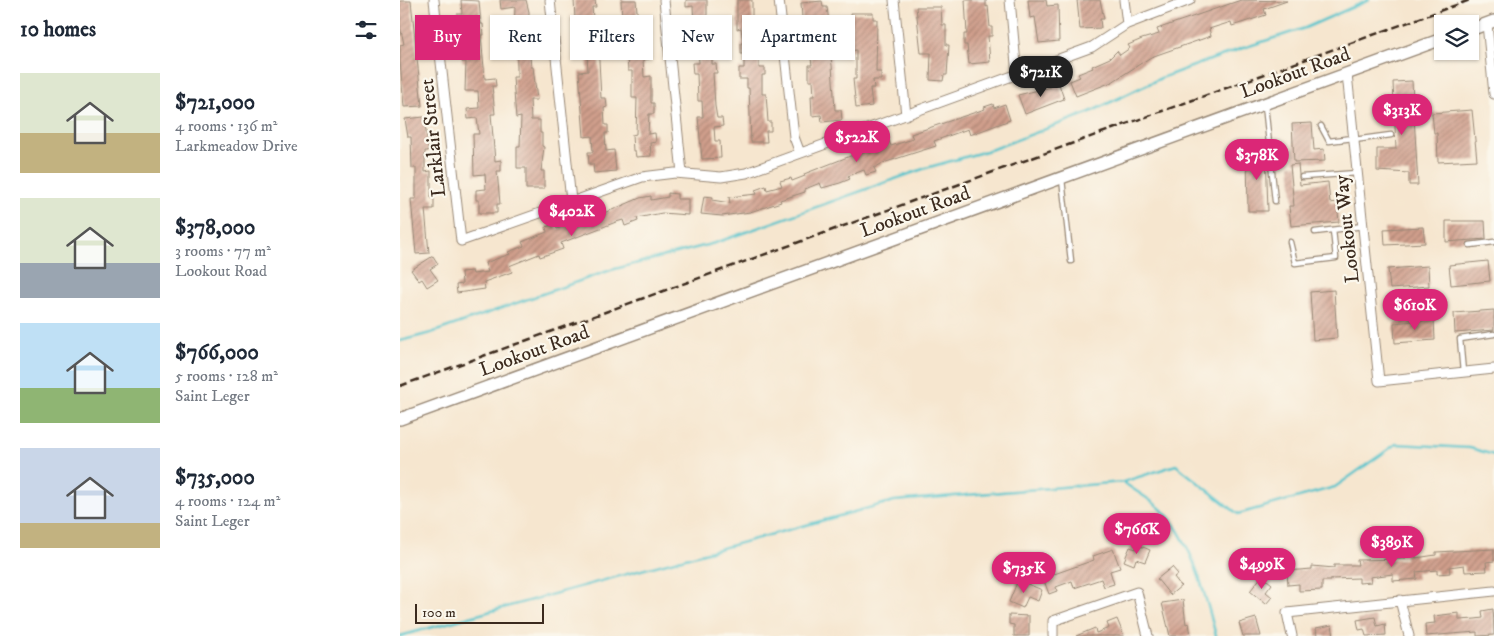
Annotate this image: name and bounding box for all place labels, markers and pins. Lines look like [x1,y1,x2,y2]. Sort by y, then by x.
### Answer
pin: $721K [1006,56,1076,98]
pin: $313K [1367,94,1437,136]
pin: $522K [822,120,892,163]
pin: $378K [1222,138,1292,181]
pin: $402K [537,194,607,237]
pin: $610K [1380,288,1450,331]
pin: $766K [1102,512,1172,555]
pin: $389K [1357,526,1427,568]
pin: $499K [1227,548,1297,590]
pin: $735K [989,552,1059,594]

